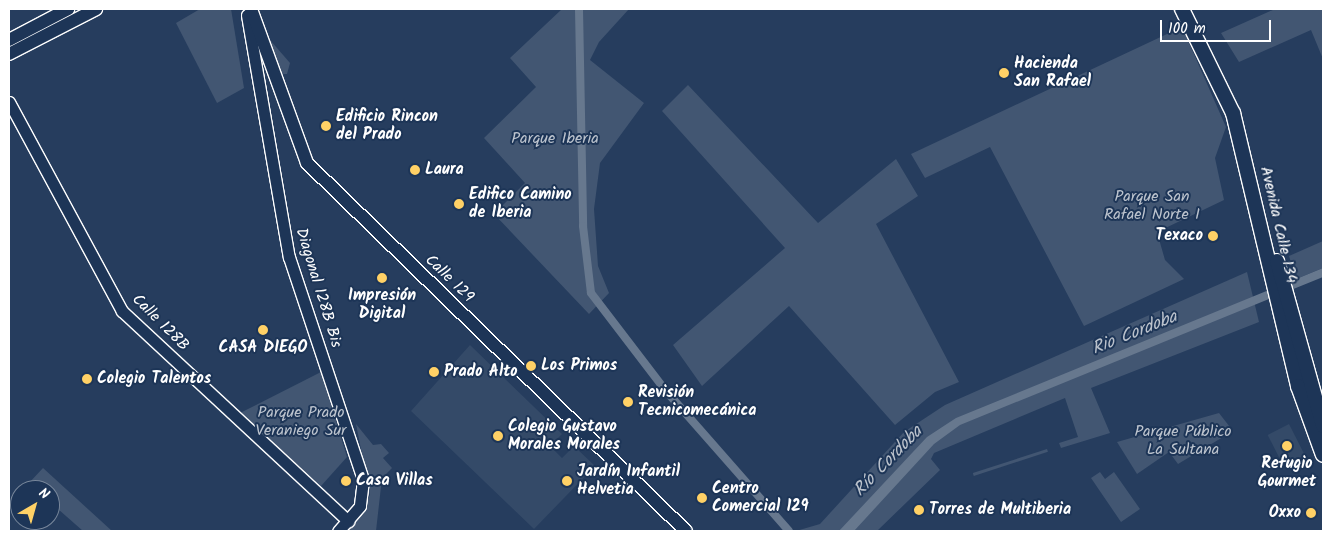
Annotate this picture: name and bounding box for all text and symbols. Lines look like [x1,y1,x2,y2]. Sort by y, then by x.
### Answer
scale bar [1162,10,1273,42]
text: 100 m [1168,17,1206,41]
place label: Hacienda San Rafael [1014,54,1091,92]
marker: Hacienda San Rafael [998,67,1010,79]
place label: Edificio Rincon del Prado [336,107,438,145]
marker: Edificio Rincon del Prado [320,120,332,132]
park label: Parque Iberia [511,129,599,149]
place label: Laura [425,160,464,180]
marker: Laura [409,164,421,176]
street label: Avenida Calle 134 [1255,165,1301,285]
place label: Edifico Camino de Iberia [469,185,572,223]
park label: Parque San Rafael Norte I [1104,187,1200,225]
marker: Edifico Camino de Iberia [453,198,465,210]
street label: Diagonal 128B Bis [291,226,345,350]
place label: Texaco [1156,226,1203,246]
marker: Texaco [1207,230,1219,242]
street label: Calle 129 [421,251,477,307]
marker: Impresión Digital [376,272,388,284]
place label: Impresión Digital [348,286,416,324]
street label: Calle 128B [128,291,192,355]
water label: Rio Cordoba [1089,307,1181,361]
marker: CASA DIEGO [257,324,269,336]
place label: CASA DIEGO [219,338,307,358]
place label: Los Primos [541,356,617,376]
marker: Los Primos [525,360,537,372]
place label: Prado Alto [444,362,518,382]
marker: Prado Alto [428,366,440,378]
place label: Colegio Talentos [97,369,211,389]
marker: Colegio Talentos [81,373,93,385]
place label: Revisión Tecnicomecánica [638,383,757,421]
marker: Revisión Tecnicomecánica [622,396,634,408]
park label: Parque Prado Veraniego Sur [256,403,346,441]
place label: Colegio Gustavo Morales Morales [508,417,620,455]
water label: Río Cordoba [850,422,928,502]
park label: Parque Público La Sultana [1134,422,1232,460]
marker: Colegio Gustavo Morales Morales [492,430,504,442]
marker: Refugio Gourmet [1281,440,1293,452]
place label: Refugio Gourmet [1258,454,1316,492]
place label: Jardín Infantil Helvetia [577,462,680,500]
place label: Casa Villas [356,471,433,491]
marker: Casa Villas [340,475,352,487]
marker: Jardín Infantil Helvetia [561,475,573,487]
place label: Centro Comercial 129 [712,479,809,517]
north arrow [10,480,60,530]
text: N [33,483,54,505]
marker: Centro Comercial 129 [696,492,708,504]
place label: Torres de Multiberia [929,500,1071,520]
place label: Oxxo [1269,503,1301,523]
marker: Torres de Multiberia [913,504,925,516]
marker: Oxxo [1305,507,1317,519]

